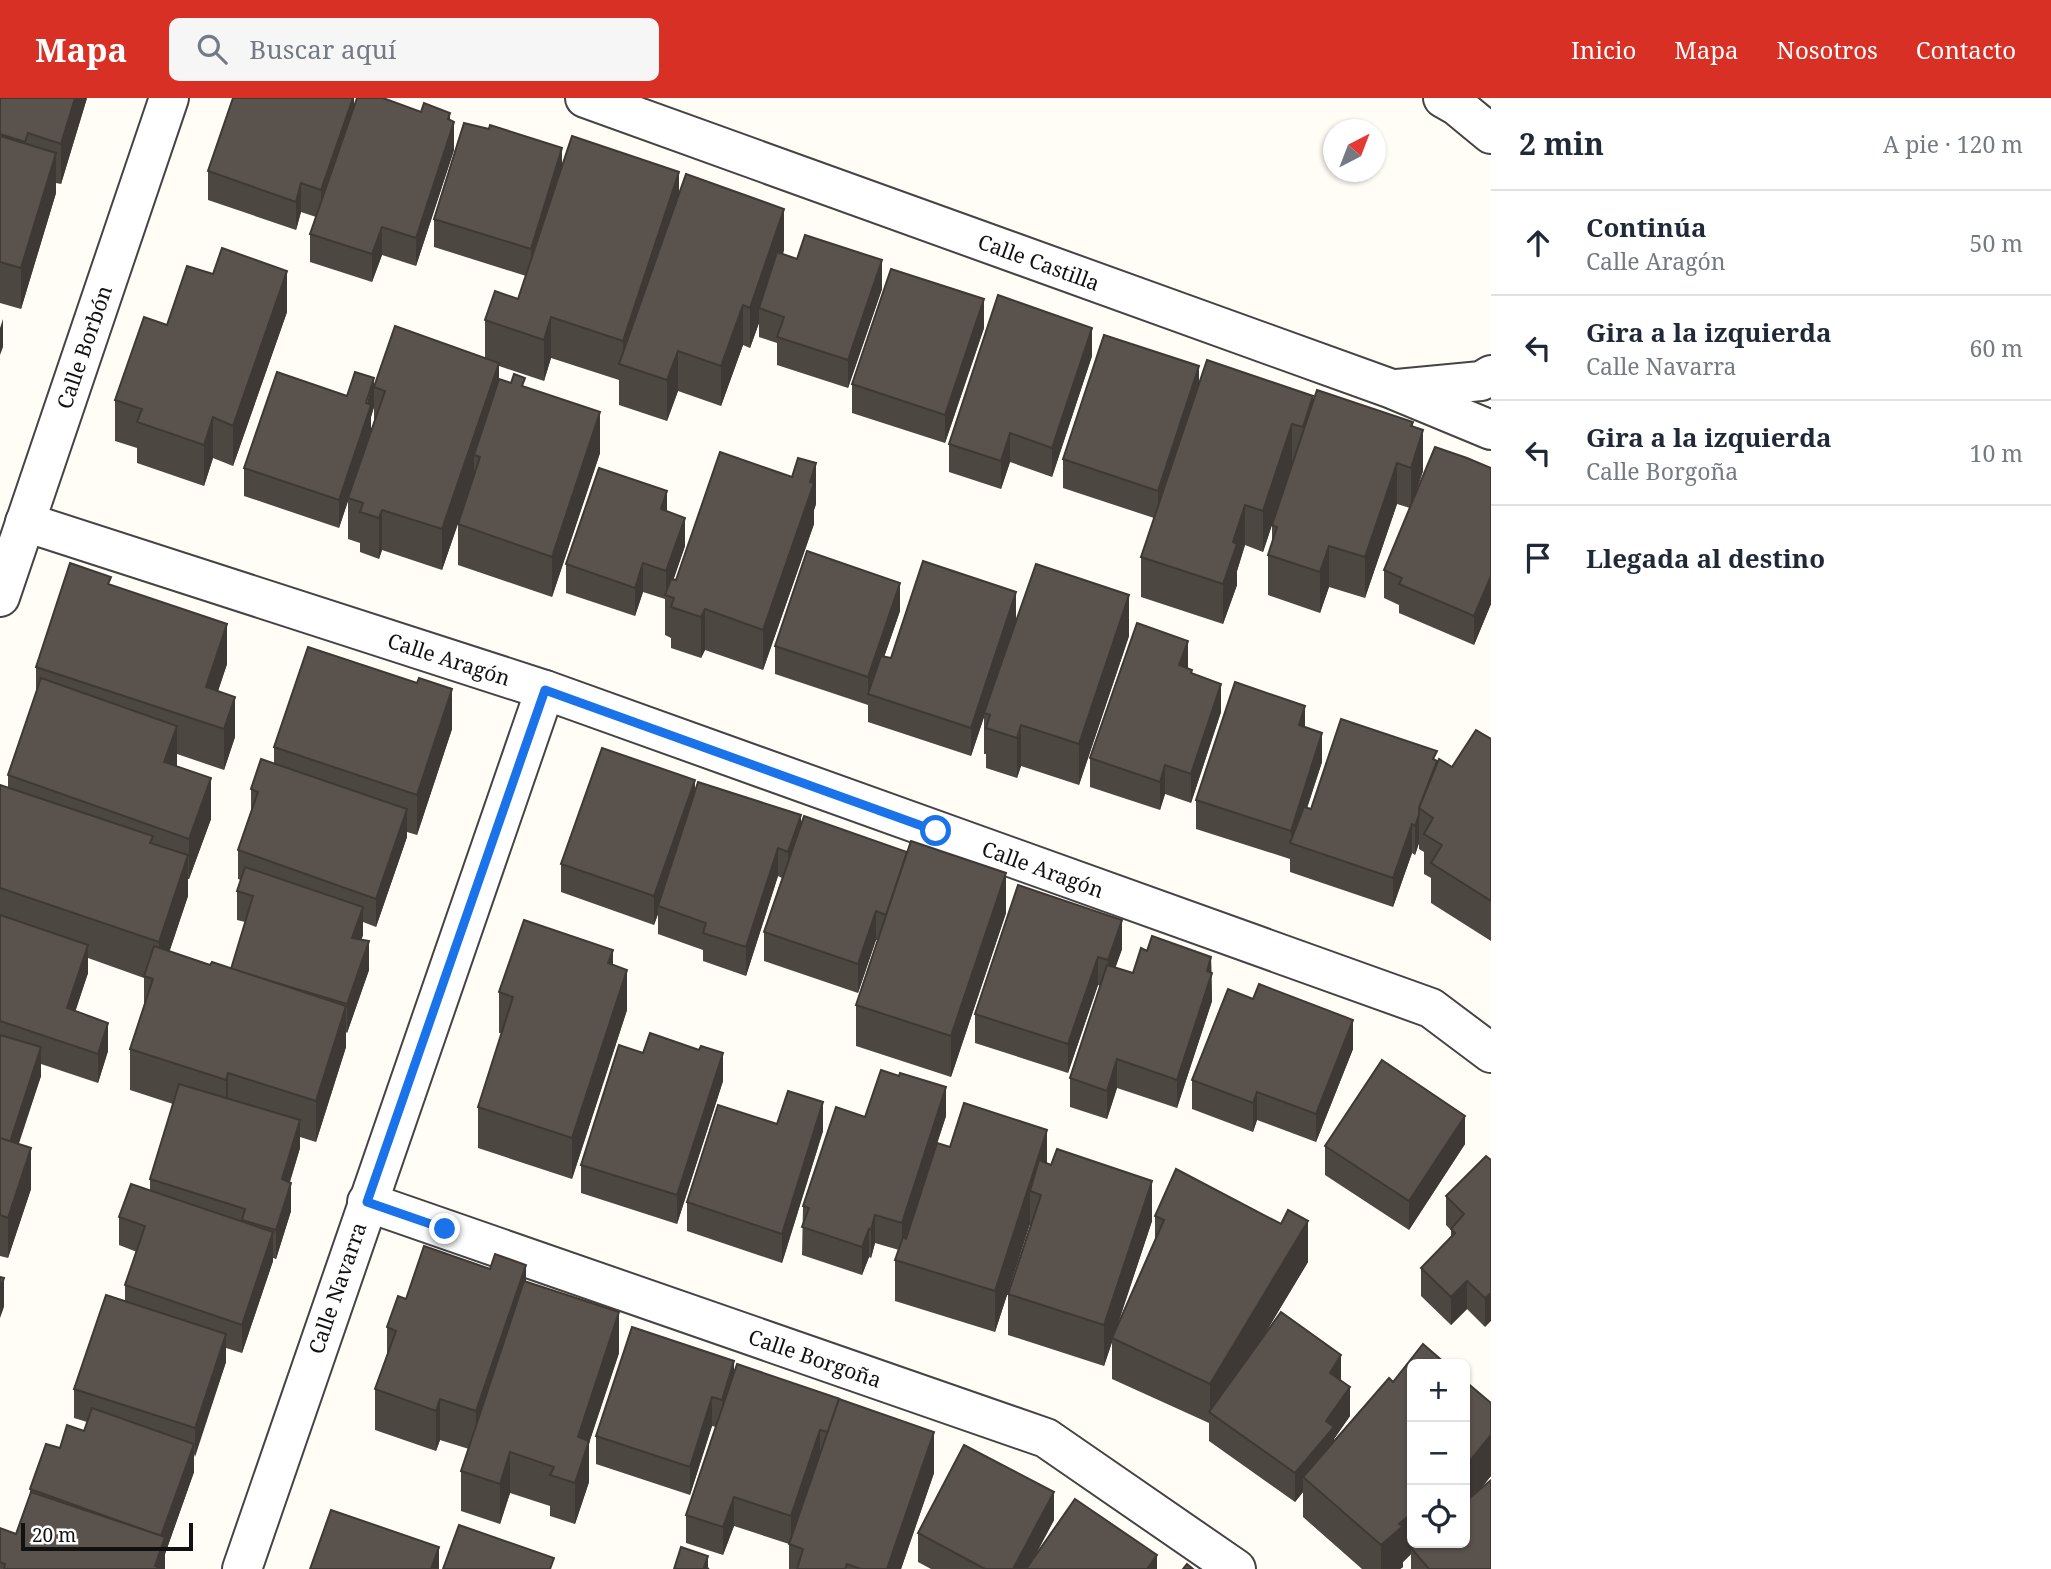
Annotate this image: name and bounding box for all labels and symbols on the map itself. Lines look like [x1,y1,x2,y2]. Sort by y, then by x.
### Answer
north arrow [1323,119,1386,182]
street label: Calle Castilla [974,227,1104,297]
street label: Calle Borbón [50,282,118,412]
street label: Calle Aragón [384,626,514,692]
route start [920,815,951,846]
street label: Calle Aragón [978,834,1108,904]
route end [429,1213,460,1244]
street label: Calle Navarra [301,1218,373,1358]
street label: Calle Borgoña [745,1322,885,1394]
scale bar [21,1520,192,1552]

